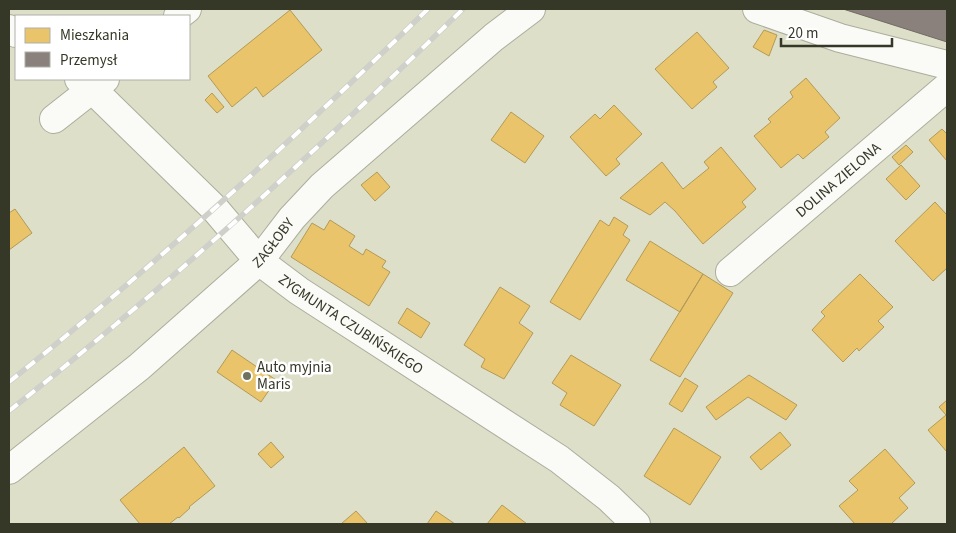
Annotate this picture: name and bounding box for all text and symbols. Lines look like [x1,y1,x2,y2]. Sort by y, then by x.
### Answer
legend [15,15,190,80]
scale bar [781,15,892,47]
text: 20 m [788,23,818,44]
text: Mieszkania [60,25,129,46]
text: Przemysł [60,50,118,71]
street label: DOLINA ZIELONA [791,137,886,223]
street label: ZAGŁOBY [248,213,300,273]
street label: ZYGMUNTA CZUBIŃSKIEGO [274,269,427,380]
place label: Auto myjnia Maris [257,357,332,395]
marker: Auto myjnia Maris [241,370,253,382]

